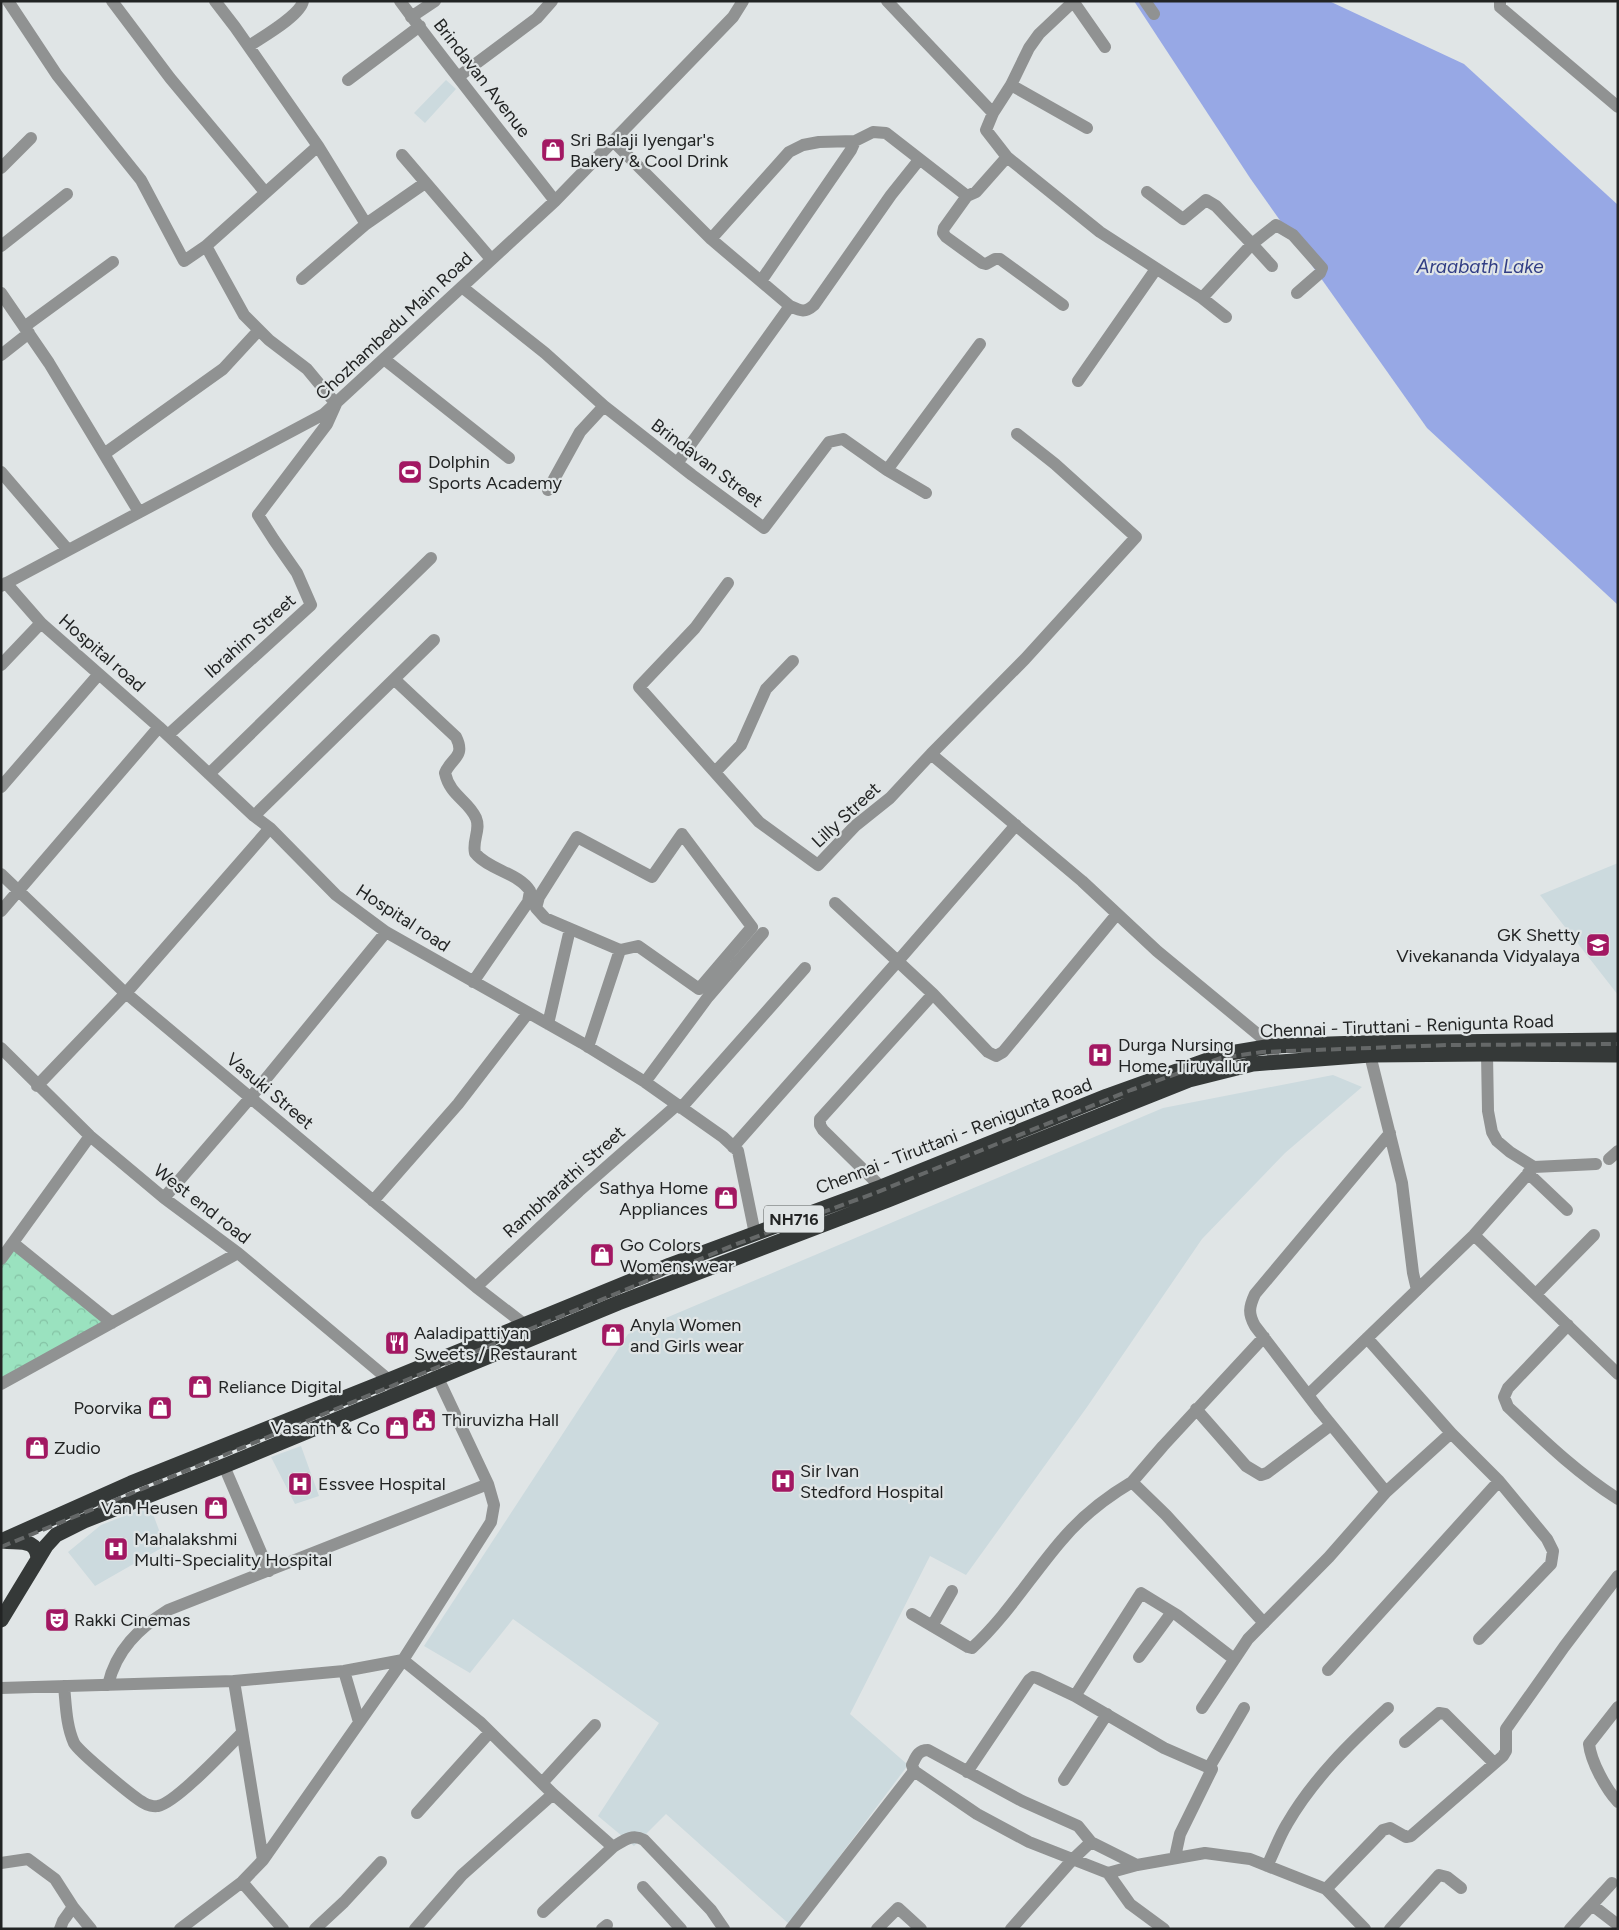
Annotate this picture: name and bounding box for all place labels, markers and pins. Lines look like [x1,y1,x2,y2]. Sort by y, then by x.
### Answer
place label: Sri Balaji Iyengar's Bakery & Cool Drink [570,129,729,172]
shop icon: Sri Balaji Iyengar's Bakery & Cool Drink [540,137,566,163]
place label: Dolphin Sports Academy [428,451,562,494]
sports icon: Dolphin Sports Academy [397,459,423,485]
place label: GK Shetty Vivekananda Vidyalaya [1396,924,1581,967]
school or university icon: GK Shetty Vivekananda Vidyalaya [1585,932,1611,958]
place label: Durga Nursing Home, Tiruvallur [1118,1034,1248,1077]
hospital icon: Durga Nursing Home, Tiruvallur [1087,1042,1113,1068]
place label: Sathya Home Appliances [599,1177,708,1220]
shop icon: Sathya Home Appliances [713,1185,739,1211]
place label: Go Colors Womens wear [620,1234,734,1277]
shop icon: Go Colors Womens wear [589,1242,615,1268]
place label: Anyla Women and Girls wear [630,1314,744,1357]
place label: Aaladipattiyan Sweets / Restaurant [414,1322,577,1365]
shop icon: Anyla Women and Girls wear [600,1322,626,1348]
restaurant icon: Aaladipattiyan Sweets / Restaurant [384,1330,410,1356]
shop icon: Reliance Digital [187,1374,213,1400]
place label: Reliance Digital [218,1376,342,1398]
shop icon: Poorvika [147,1395,173,1421]
place label: Poorvika [74,1397,142,1419]
public building icon: Thiruvizha Hall [411,1407,437,1433]
place label: Thiruvizha Hall [442,1409,559,1431]
shop icon: Vasanth & Co [384,1415,410,1441]
place label: Vasanth & Co [271,1417,380,1439]
shop icon: Zudio [24,1435,50,1461]
place label: Zudio [54,1437,101,1459]
place label: Sir Ivan Stedford Hospital [800,1460,943,1503]
hospital icon: Sir Ivan Stedford Hospital [770,1468,796,1494]
hospital icon: Essvee Hospital [287,1471,313,1497]
place label: Essvee Hospital [318,1473,446,1495]
shop icon: Van Heusen [203,1495,229,1521]
place label: Van Heusen [101,1497,198,1519]
place label: Mahalakshmi Multi-Speciality Hospital [134,1528,332,1571]
hospital icon: Mahalakshmi Multi-Speciality Hospital [103,1536,129,1562]
theatre icon: Rakki Cinemas [44,1607,70,1633]
place label: Rakki Cinemas [74,1609,190,1631]

